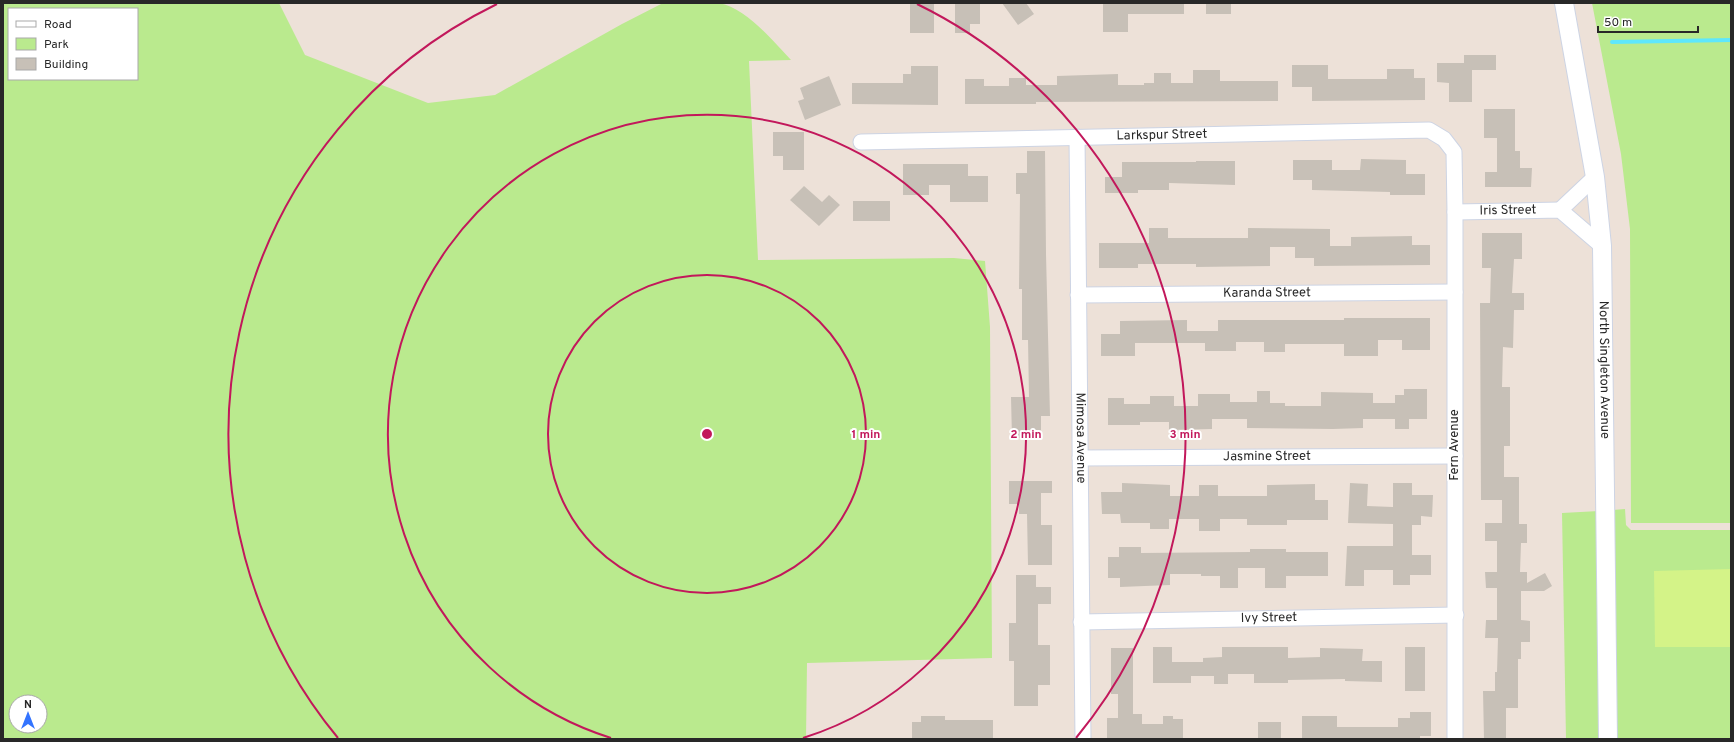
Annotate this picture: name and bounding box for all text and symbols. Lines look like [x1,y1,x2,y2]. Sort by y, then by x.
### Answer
legend [8,8,138,80]
scale bar [1598,8,1698,34]
text: 50 m [1604,15,1632,31]
text: Road [44,17,72,33]
text: Park [44,37,69,53]
text: Building [44,57,88,73]
street label: Larkspur Street [1116,127,1208,145]
street label: Iris Street [1479,202,1537,220]
street label: Karanda Street [1223,285,1311,302]
street label: North Singleton Avenue [1595,301,1612,439]
street label: Mimosa Avenue [1072,392,1088,484]
street label: Fern Avenue [1447,409,1463,481]
centre of rings [700,427,714,441]
text: 1 min [852,427,880,443]
text: 2 min [1010,427,1042,443]
text: 3 min [1169,427,1201,443]
street label: Jasmine Street [1223,449,1311,465]
street label: Ivy Street [1241,610,1297,627]
north arrow [8,694,48,734]
text: N [24,698,32,712]

